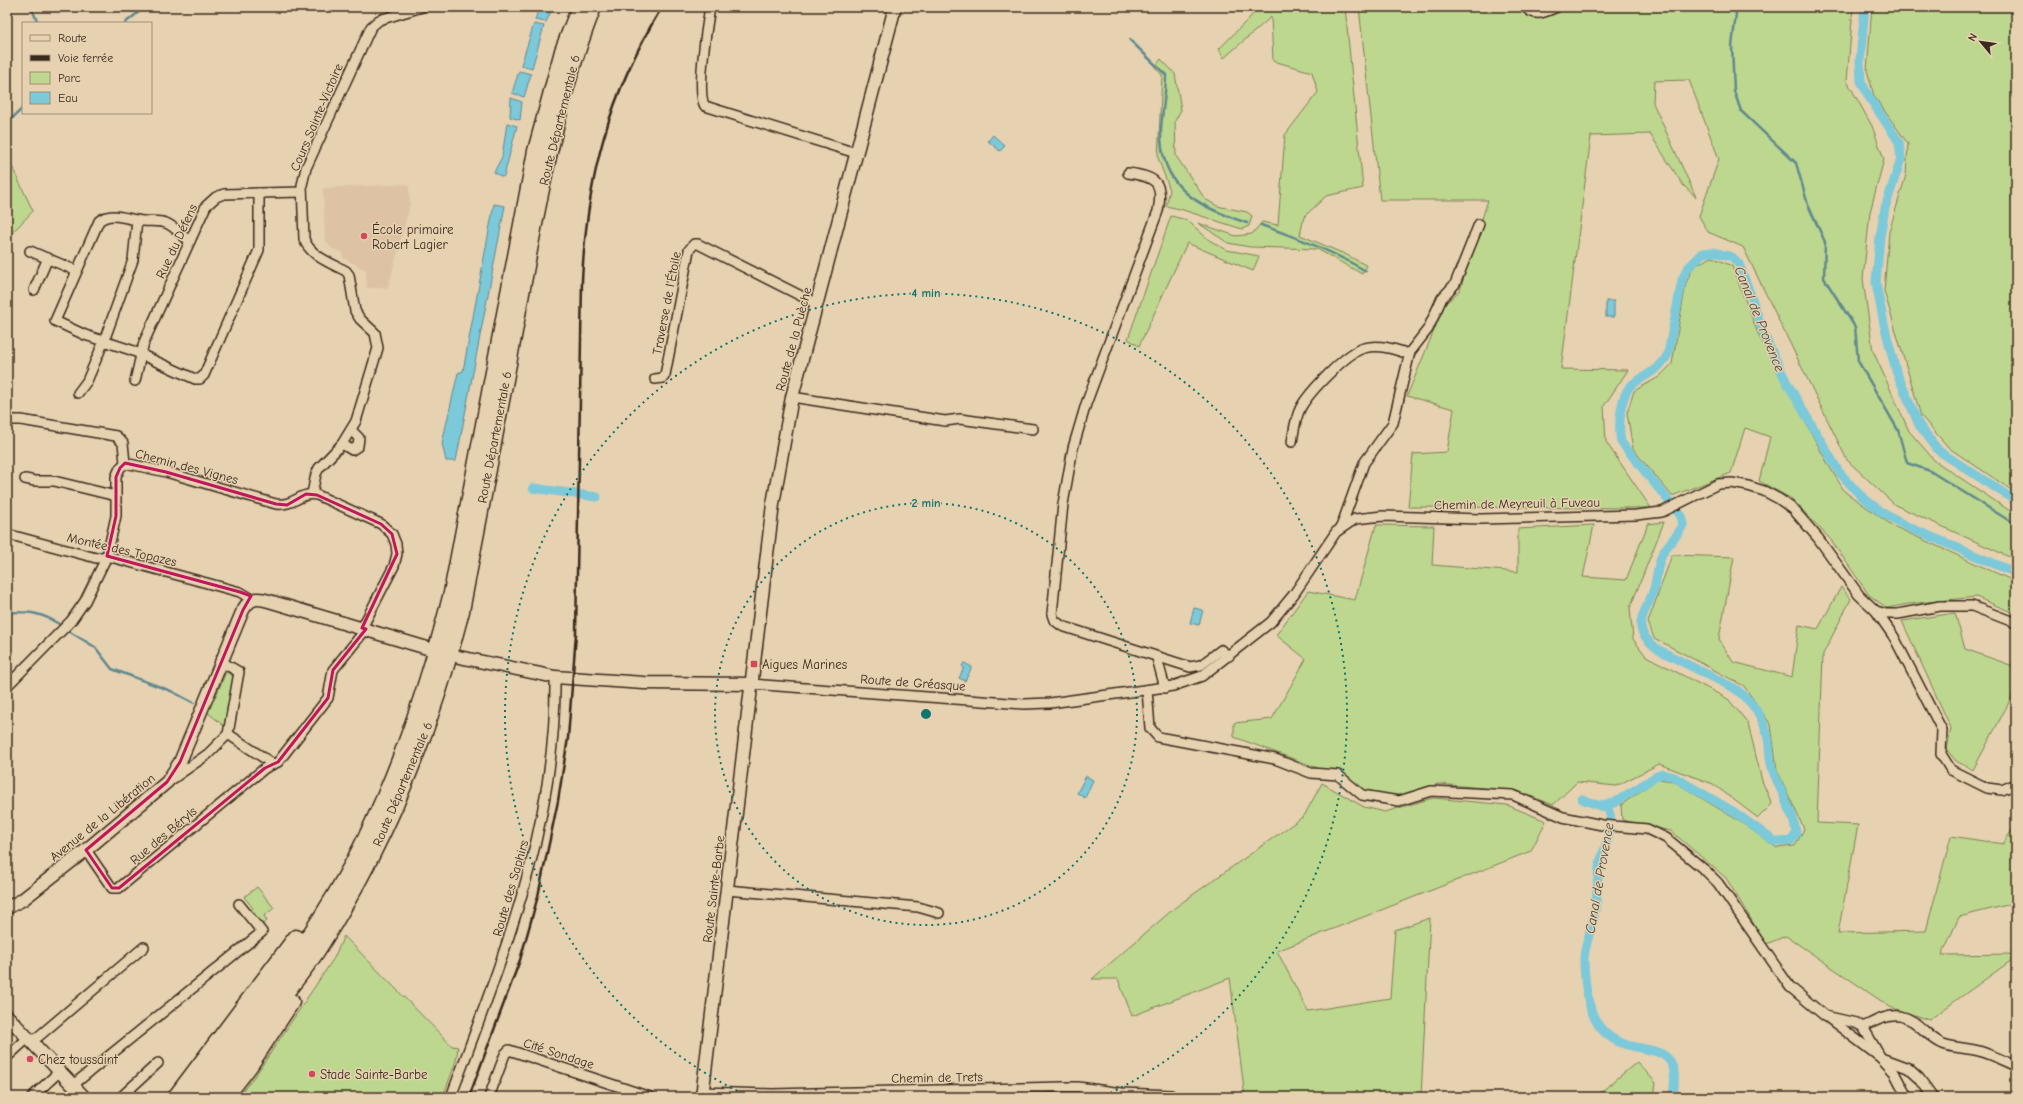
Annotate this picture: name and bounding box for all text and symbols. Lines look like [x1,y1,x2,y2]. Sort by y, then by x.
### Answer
legend [22,22,152,114]
north arrow [1961,22,2001,62]
text: Route [58,31,87,45]
text: N [1965,31,1980,44]
text: Voie ferrée [58,51,113,65]
street label: Route Départementale 6 [536,53,583,187]
street label: Cours Sainte-Victoire [287,61,346,173]
text: Parc [58,71,81,85]
text: Eau [58,91,78,105]
street label: Rue du Défens [153,202,200,281]
place label: École primaire Robert Lagier [372,221,454,252]
marker: École primaire Robert Lagier [359,231,369,241]
street label: Traverse de l'Étoile [648,249,684,356]
water label: Canal de Provence [1731,264,1788,374]
street label: Route de la Puèche [772,285,815,393]
text: 4 min [912,286,940,300]
street label: Route Départementale 6 [474,370,515,504]
street label: Chemin des Vignes [134,446,240,487]
street label: Chemin de Meyreuil à Fuveau [1434,495,1600,512]
text: 2 min [911,496,941,510]
street label: Montée des Topazes [66,530,178,569]
place label: Aigues Marines [762,657,847,672]
marker: Aigues Marines [749,659,759,669]
street label: Route de Gréasque [860,671,967,694]
centre of rings [919,707,933,721]
street label: Route Départementale 6 [369,720,436,849]
street label: Avenue de la Libération [47,770,158,864]
street label: Rue des Béryls [127,803,200,868]
water label: Canal de Provence [1581,821,1618,935]
street label: Route Sainte-Barbe [699,834,728,943]
street label: Route des Saphirs [490,838,531,938]
street label: Cité Sondage [522,1035,597,1072]
place label: Chez toussaint [38,1052,119,1067]
marker: Chez toussaint [25,1054,35,1064]
place label: Stade Sainte-Barbe [320,1067,428,1082]
marker: Stade Sainte-Barbe [307,1069,317,1079]
street label: Chemin de Trets [891,1069,983,1086]

